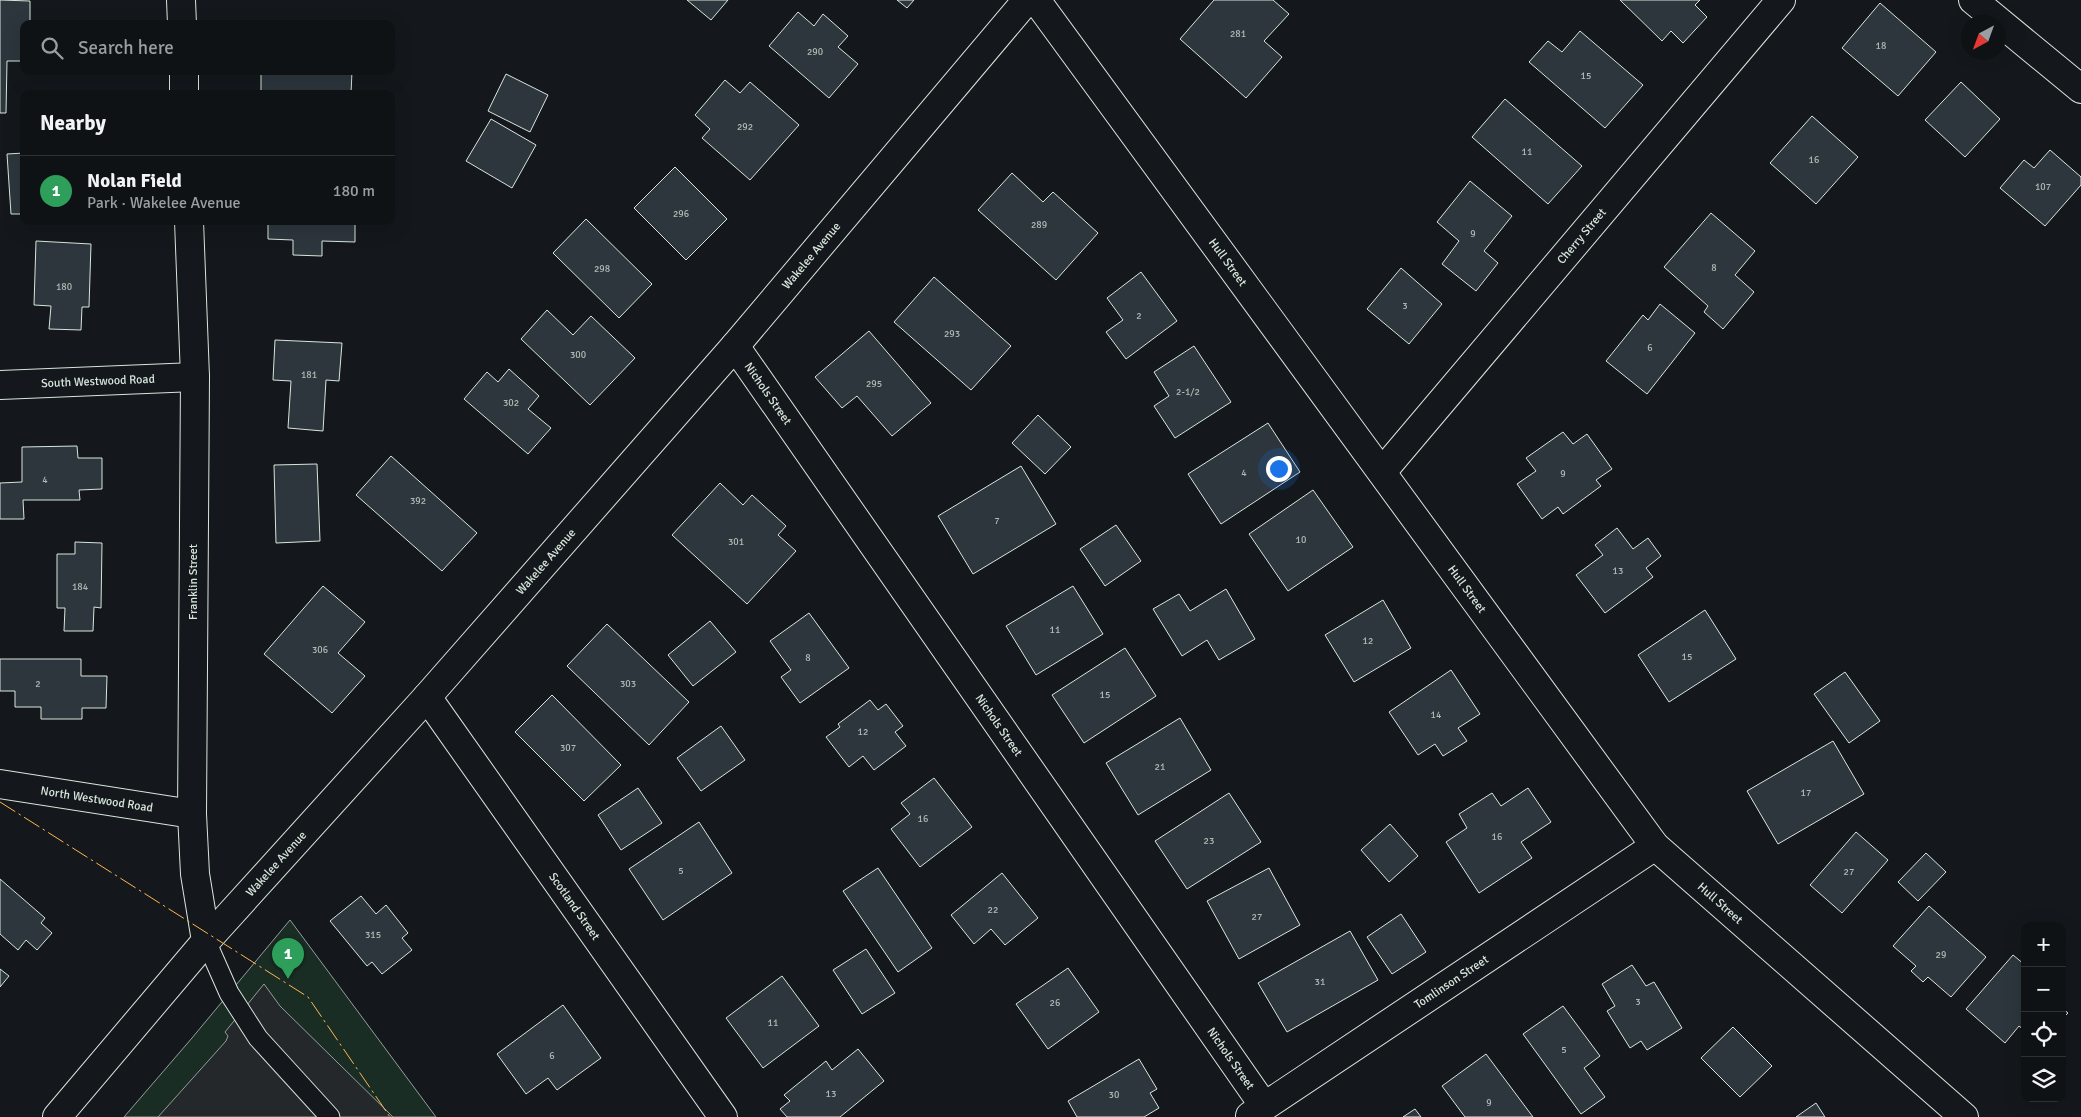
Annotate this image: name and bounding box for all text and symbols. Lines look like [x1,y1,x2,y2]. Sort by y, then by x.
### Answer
north arrow [1961,15,2006,60]
search box [20,20,395,75]
house number: 281 [1230,28,1246,40]
icon: search [38,34,66,62]
text: Search here [78,36,174,60]
house number: 18 [1876,40,1886,52]
house number: 290 [807,46,823,58]
house number: 15 [1581,70,1591,82]
text: Nearby [40,110,106,136]
house number: 292 [737,121,753,133]
house number: 11 [1522,146,1532,158]
house number: 16 [1809,154,1819,166]
text: Nolan Field [87,169,182,193]
text: 1 [52,181,60,201]
text: 180 m [333,181,375,201]
house number: 107 [2035,181,2051,193]
text: Park · Wakelee Avenue [87,193,241,213]
street label: Cherry Street [1554,205,1609,267]
house number: 296 [673,208,689,220]
street label: Wakelee Avenue [779,219,844,292]
house number: 289 [1031,219,1047,231]
house number: 9 [1470,228,1476,240]
street label: Hull Street [1205,235,1250,289]
house number: 8 [1711,262,1717,274]
house number: 298 [594,263,610,275]
house number: 180 [56,281,72,293]
house number: 3 [1402,300,1408,312]
house number: 2 [1136,310,1142,322]
house number: 293 [944,328,960,340]
house number: 6 [1647,342,1653,354]
house number: 300 [570,349,586,361]
street label: Nichols Street [741,360,795,428]
house number: 181 [301,369,317,381]
street label: South Westwood Road [41,371,155,391]
house number: 295 [866,378,882,390]
house number: 2-1/2 [1176,386,1200,398]
house number: 302 [503,397,519,409]
your location [1266,456,1292,482]
house number: 4 [1241,467,1247,479]
house number: 9 [1560,468,1566,480]
house number: 4 [42,474,48,486]
house number: 392 [410,495,426,507]
house number: 7 [994,515,1000,527]
street label: Wakelee Avenue [513,525,579,598]
house number: 10 [1296,534,1306,546]
house number: 301 [728,536,744,548]
street label: Franklin Street [186,544,201,620]
street label: Hull Street [1445,562,1490,616]
house number: 13 [1613,565,1623,577]
house number: 184 [72,581,89,593]
house number: 11 [1050,624,1060,636]
house number: 12 [1363,635,1373,647]
house number: 306 [312,644,328,656]
house number: 15 [1682,651,1692,663]
house number: 8 [805,652,811,664]
house number: 2 [35,678,41,690]
house number: 303 [620,678,636,690]
house number: 15 [1100,689,1110,701]
street label: Nichols Street [972,691,1026,759]
house number: 14 [1431,709,1442,721]
house number: 12 [858,726,868,738]
house number: 307 [560,742,576,754]
house number: 21 [1155,761,1165,773]
street label: North Westwood Road [40,783,154,815]
house number: 17 [1801,787,1811,799]
house number: 16 [918,813,928,825]
street label: Wakelee Avenue [243,828,310,900]
house number: 16 [1492,831,1502,843]
house number: 23 [1204,835,1214,847]
house number: 5 [678,865,684,877]
house number: 27 [1844,866,1854,878]
street label: Scotland Street [546,870,603,943]
street label: Hull Street [1694,879,1746,927]
house number: 22 [988,904,998,916]
house number: 27 [1252,911,1262,923]
map controls [2021,922,2066,1102]
button: + [2021,922,2066,967]
house number: 315 [365,929,381,941]
pin: 1 [272,938,304,979]
house number: 29 [1936,949,1946,961]
street label: Tomlinson Street [1411,952,1491,1012]
button: − [2021,967,2066,1012]
house number: 31 [1315,976,1325,988]
house number: 3 [1635,996,1641,1008]
house number: 26 [1050,997,1060,1009]
button: locate [2021,1012,2066,1057]
house number: 11 [768,1017,778,1029]
street label: Nichols Street [1204,1024,1258,1093]
house number: 5 [1561,1044,1567,1056]
house number: 6 [549,1050,555,1062]
button: layers [2021,1057,2066,1102]
house number: 13 [826,1088,836,1100]
house number: 30 [1109,1089,1119,1101]
house number: 9 [1486,1097,1492,1109]

